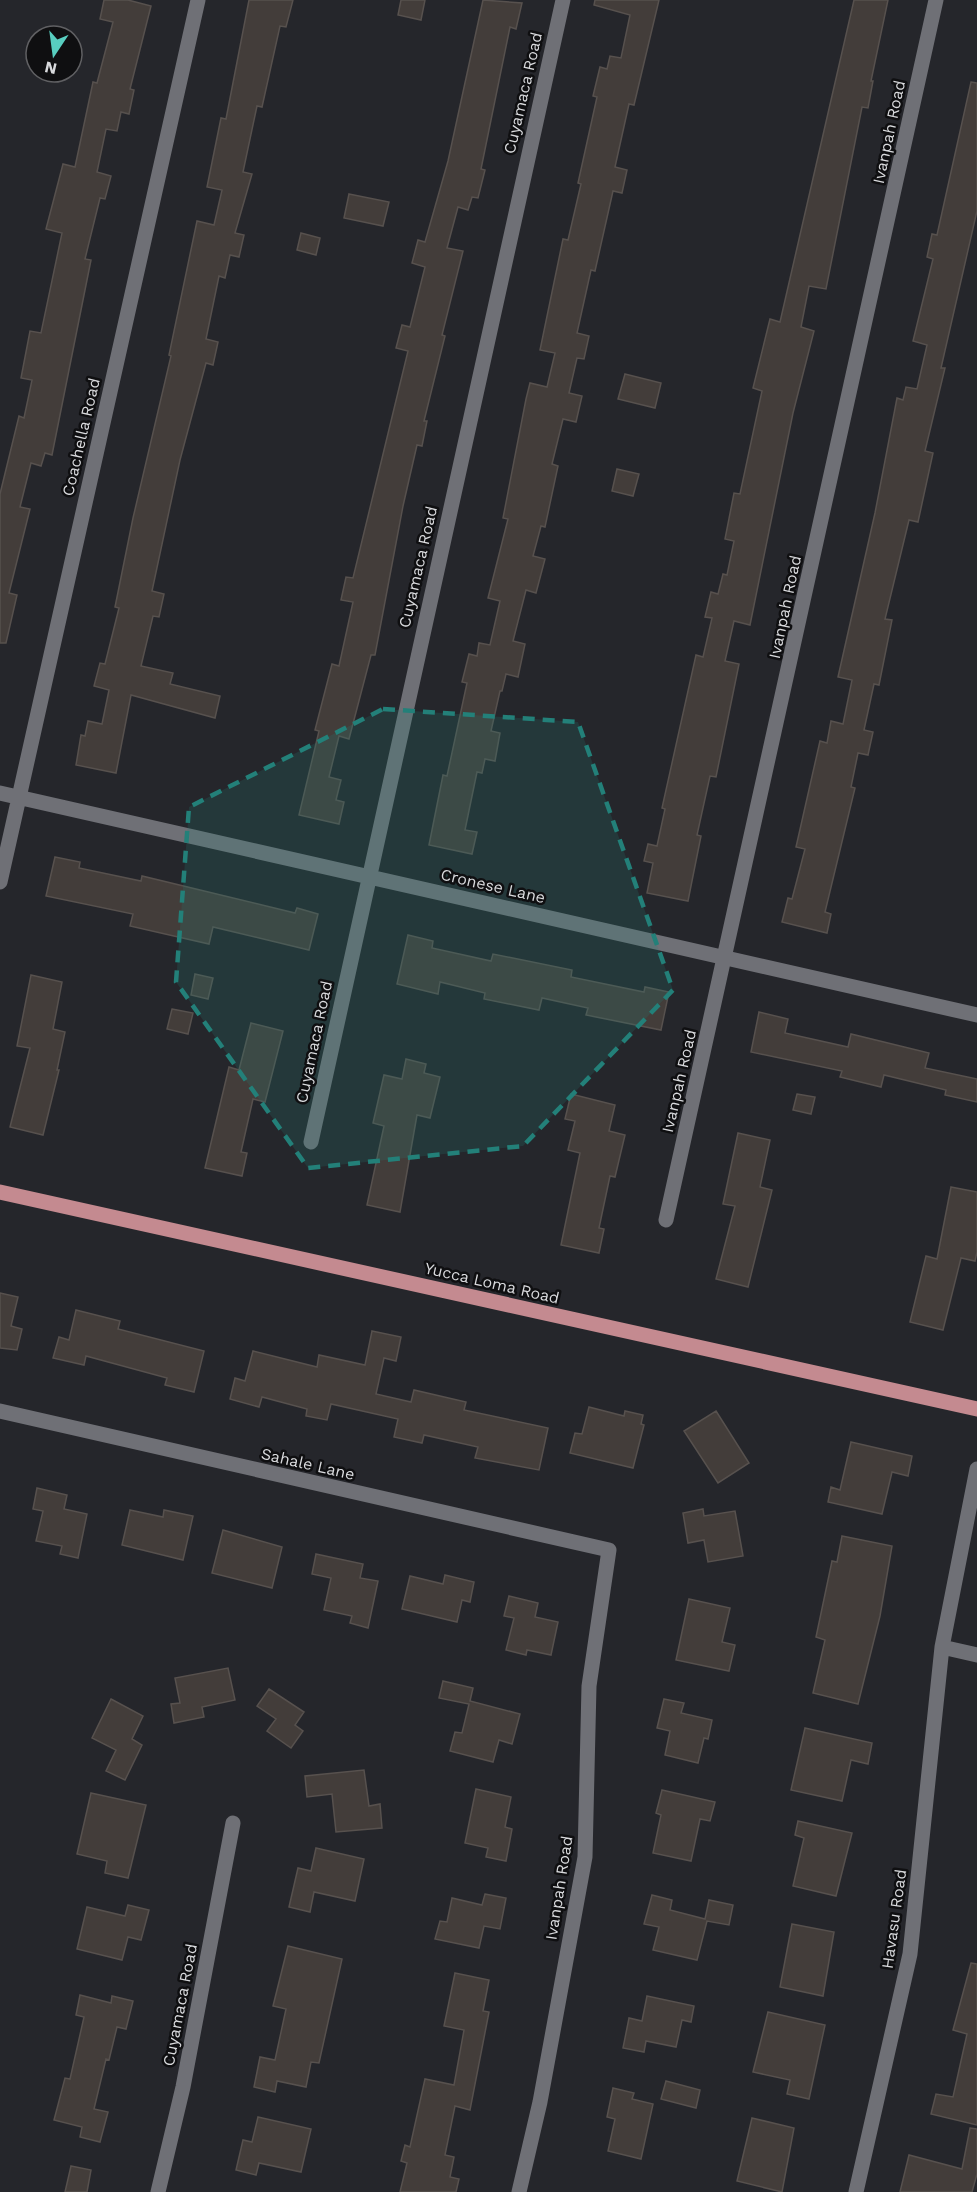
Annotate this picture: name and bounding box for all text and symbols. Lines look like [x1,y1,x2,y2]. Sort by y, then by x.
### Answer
north arrow [24,24,84,84]
street label: Cuyamaca Road [500,30,546,156]
text: N [43,58,59,79]
street label: Ivanpah Road [869,79,909,185]
street label: Coachella Road [58,376,104,498]
street label: Cuyamaca Road [395,504,441,630]
street label: Ivanpah Road [765,554,805,660]
street label: Cronese Lane [439,865,547,907]
street label: Cuyamaca Road [292,979,336,1105]
street label: Ivanpah Road [658,1028,700,1134]
street label: Yucca Loma Road [423,1258,561,1308]
street label: Sahale Lane [259,1444,357,1484]
street label: Ivanpah Road [541,1835,577,1941]
street label: Havasu Road [878,1868,910,1970]
street label: Cuyamaca Road [159,1942,201,2068]

